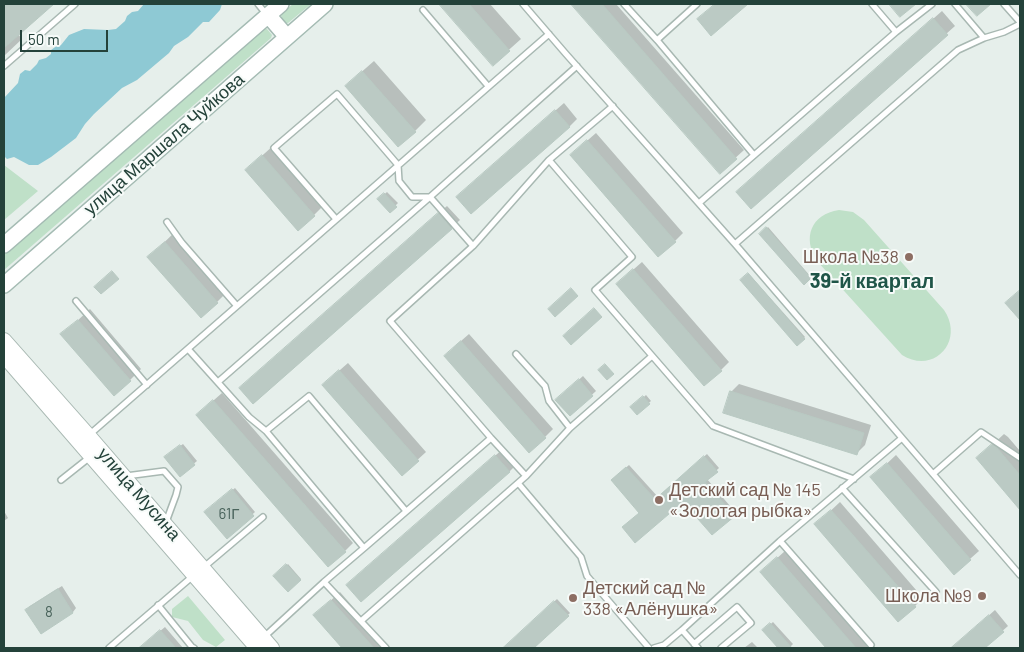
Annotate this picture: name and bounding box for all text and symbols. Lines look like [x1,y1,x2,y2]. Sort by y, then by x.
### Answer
scale bar [22,20,110,52]
text: 50 m [28,30,60,48]
street label: улица Маршала Чуйкова [79,68,249,220]
place label: Школа №38 [803,246,899,268]
marker: Школа №38 [903,251,915,263]
district label: 39-й квартал [810,269,934,293]
street label: улица Мусина [93,443,185,545]
place label: Детский сад № 145 «Золотая рыбка» [669,479,821,522]
marker: Детский сад № 145 «Золотая рыбка» [653,494,665,506]
house number: 61Г [219,505,239,523]
place label: Детский сад № 338 «Алёнушка» [583,577,718,620]
place label: Школа №9 [885,585,972,607]
marker: Школа №9 [976,590,988,602]
marker: Детский сад № 338 «Алёнушка» [567,592,579,604]
house number: 8 [45,603,53,621]

